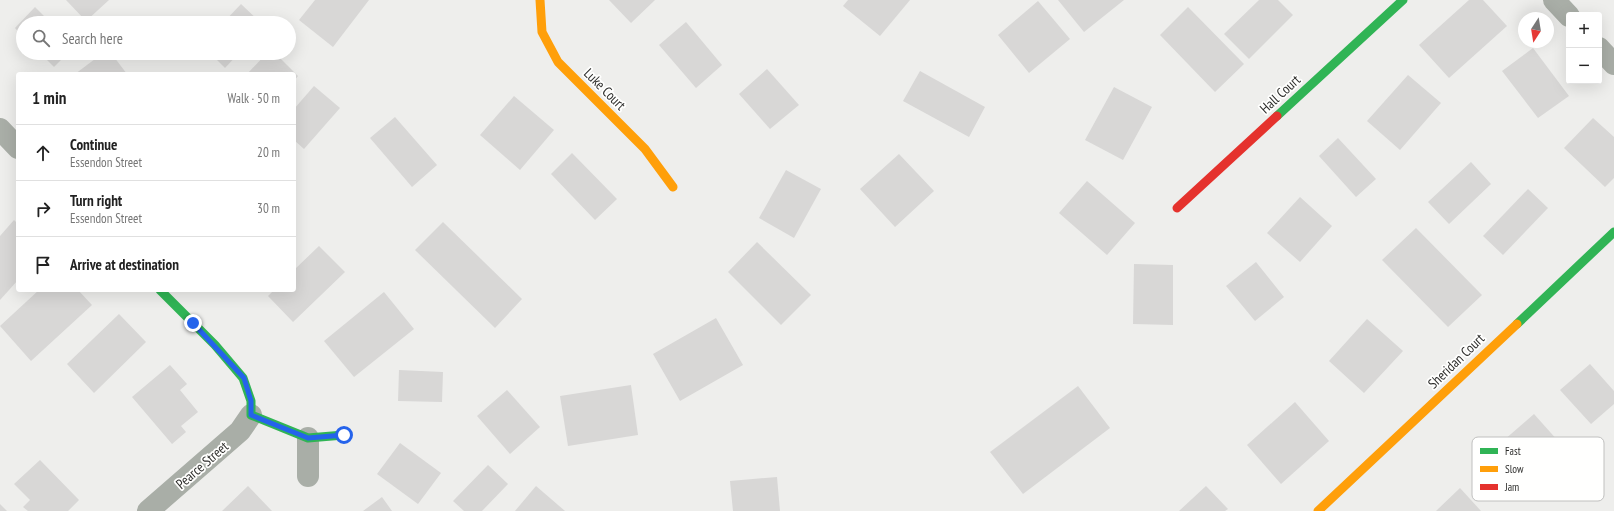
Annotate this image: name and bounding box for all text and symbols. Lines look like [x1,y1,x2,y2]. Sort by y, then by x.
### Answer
north arrow [1518,12,1554,48]
map controls [1566,12,1602,84]
button: + [1566,12,1602,48]
search box [16,16,296,60]
icon: search [30,27,52,49]
text: Search here [62,29,123,48]
button: − [1566,48,1602,84]
street label: Luke Court [580,64,630,114]
street label: Hall Court [1256,71,1304,117]
text: 1 min [32,87,66,109]
text: Walk · 50 m [228,90,280,107]
text: Continue [70,135,117,154]
icon: ahead [32,142,54,164]
text: 20 m [257,144,280,161]
text: Essendon Street [70,154,142,171]
text: Turn right [70,191,122,210]
icon: right [32,198,54,220]
text: 30 m [257,200,280,217]
text: Essendon Street [70,210,142,227]
icon: arrive [32,254,54,276]
text: Arrive at destination [70,255,179,274]
route end [184,314,202,332]
street label: Sheridan Court [1424,330,1488,392]
route start [335,426,353,444]
street label: Pearce Street [172,437,232,493]
legend [1472,437,1604,501]
text: Fast [1505,444,1521,458]
text: Slow [1505,462,1524,476]
text: Jam [1504,480,1519,494]

